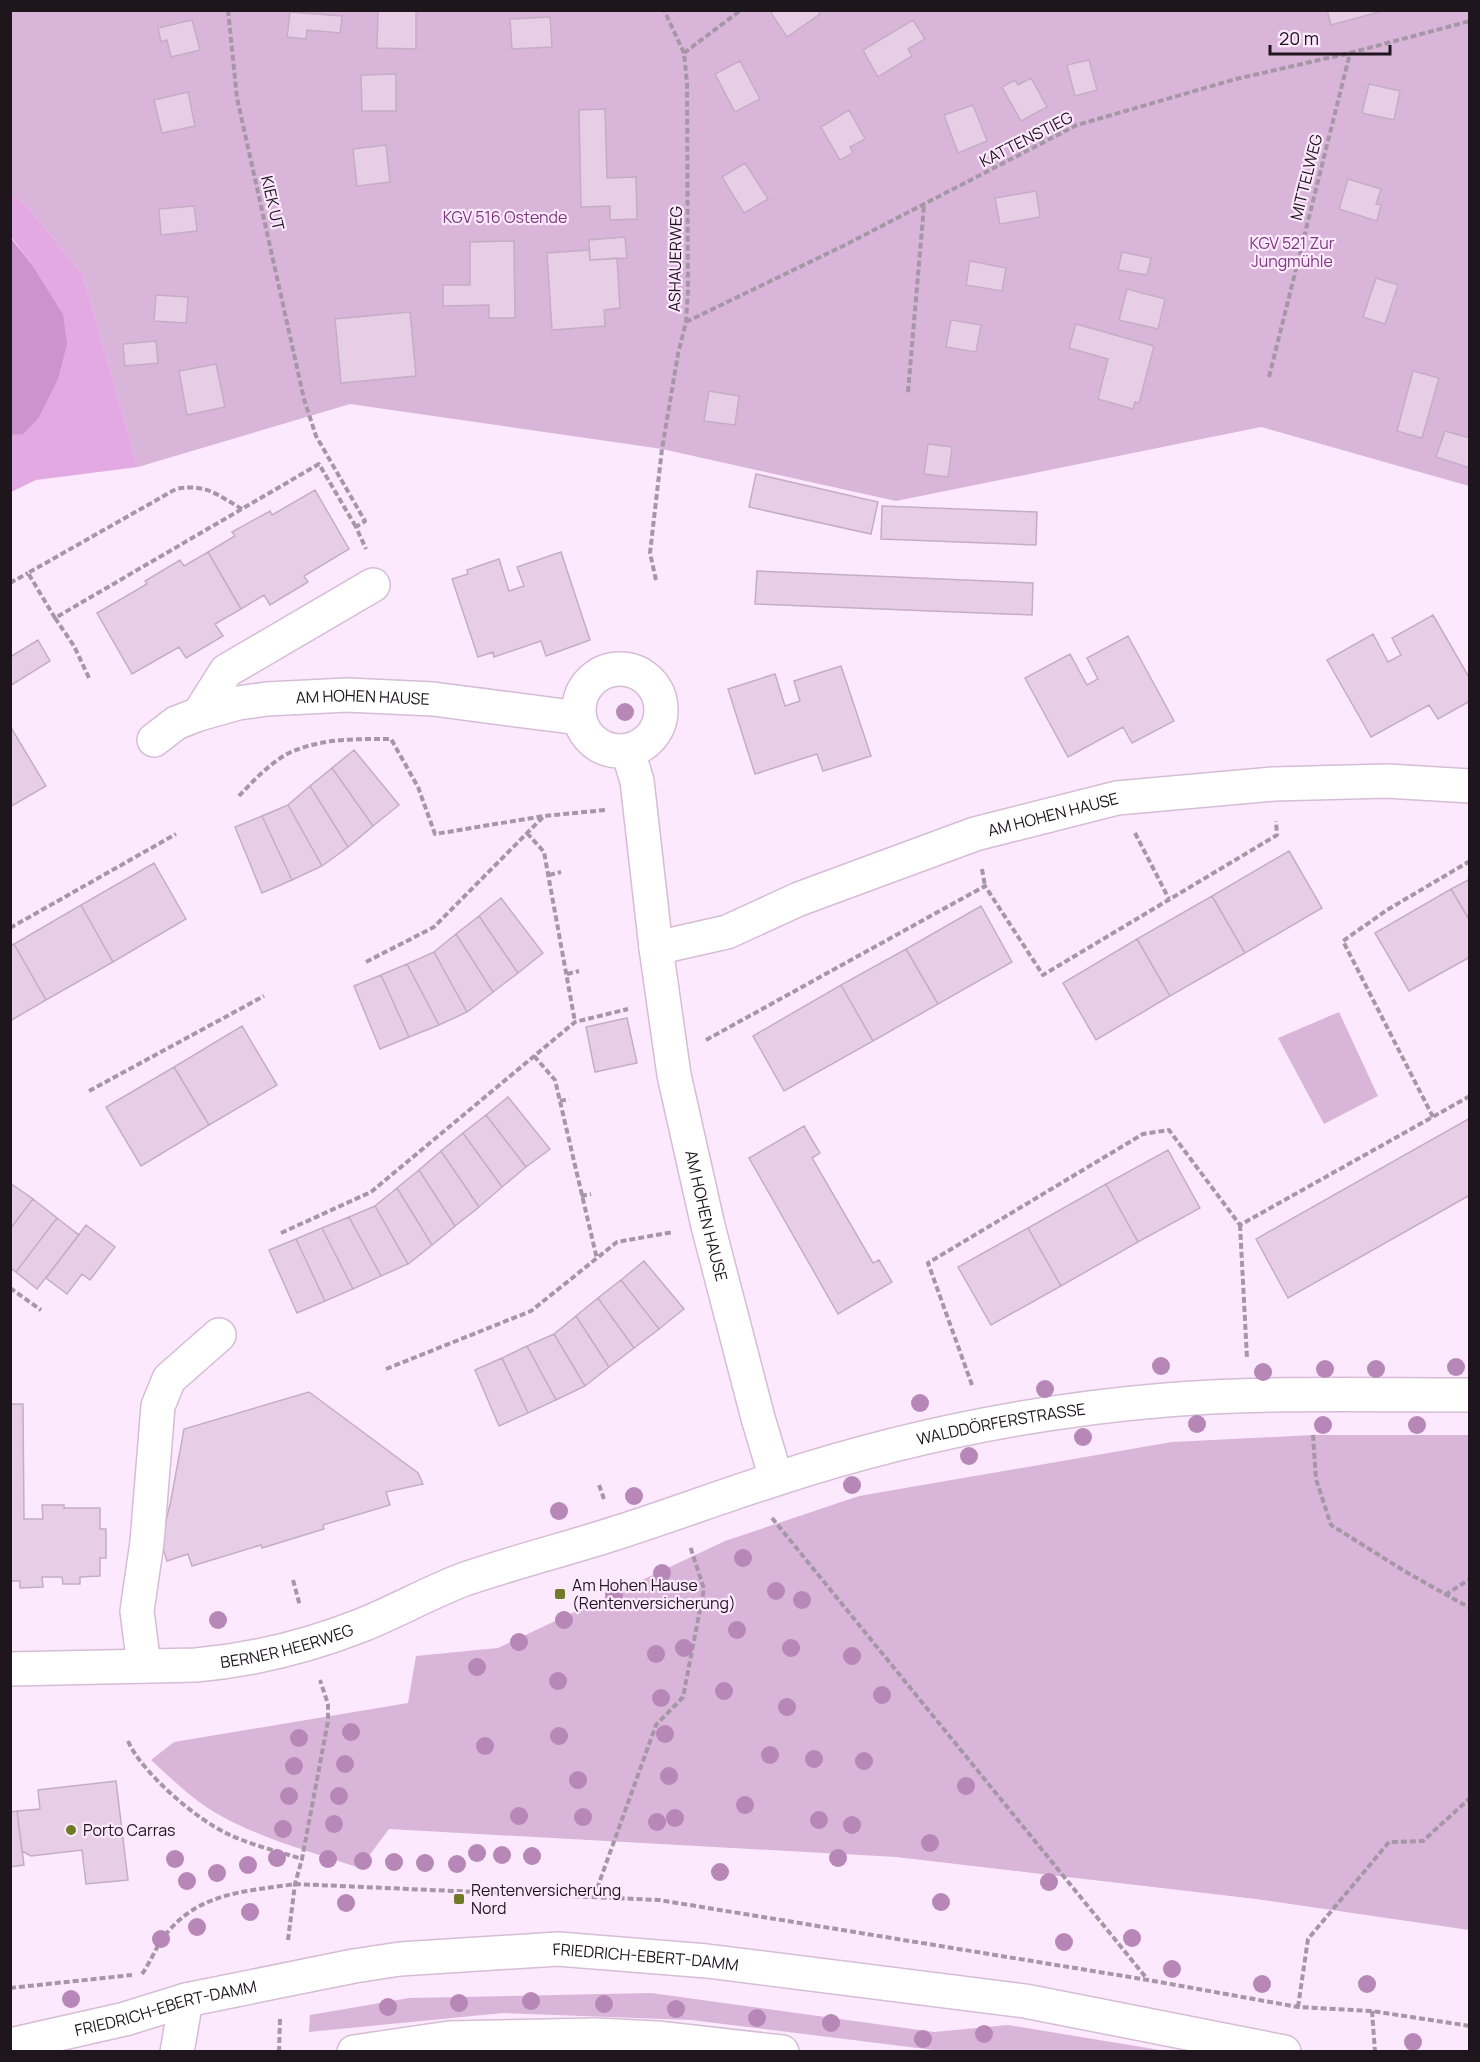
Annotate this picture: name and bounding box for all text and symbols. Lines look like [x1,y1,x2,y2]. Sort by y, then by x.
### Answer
scale bar [1270,18,1390,56]
text: 20 m [1279,26,1319,50]
street label: KATTENSTIEG [976,106,1076,172]
street label: MITTELWEG [1285,132,1327,222]
street label: KIEK UT [256,173,290,233]
park label: KGV 516 Ostende [443,206,567,228]
street label: ASHAUERWEG [663,206,687,312]
park label: KGV 521 Zur Jungmühle [1249,232,1335,272]
street label: AM HOHEN HAUSE [295,684,430,710]
street label: AM HOHEN HAUSE [985,787,1121,841]
street label: AM HOHEN HAUSE [680,1148,733,1284]
street label: WALDDÖRFERSTRASSE [915,1398,1087,1450]
place label: Am Hohen Hause (Rentenversicherung) [572,1574,736,1614]
marker: Am Hohen Hause (Rentenversicherung) [553,1587,567,1601]
street label: BERNER HEERWEG [219,1618,356,1673]
place label: Porto Carras [83,1819,175,1841]
marker: Porto Carras [64,1823,78,1837]
place label: Rentenversicherung Nord [471,1879,621,1919]
marker: Rentenversicherung Nord [452,1892,466,1906]
street label: FRIEDRICH-EBERT-DAMM [552,1938,740,1976]
street label: FRIEDRICH-EBERT-DAMM [73,1975,258,2041]

